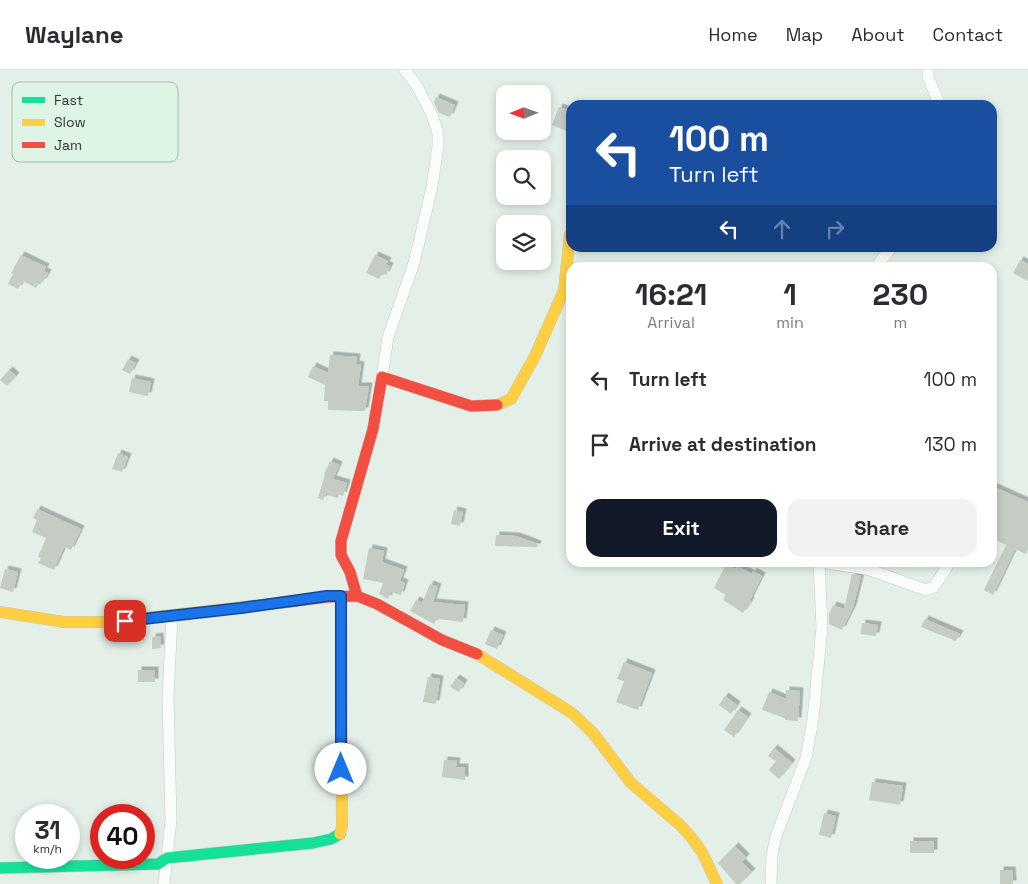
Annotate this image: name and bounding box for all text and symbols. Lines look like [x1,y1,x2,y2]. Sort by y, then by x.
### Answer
text: Waylane [25,19,124,50]
text: Home [709,23,758,46]
text: Map [786,23,823,46]
text: About [851,23,905,46]
text: Contact [933,23,1003,46]
legend [12,82,178,162]
north arrow [496,85,551,140]
map controls [496,85,551,270]
text: Fast [54,91,83,109]
text: Slow [54,113,86,131]
text: 100 m [669,117,769,161]
icon: left [586,120,651,185]
text: Jam [54,136,82,154]
button: search [496,150,551,205]
text: Turn left [669,160,759,188]
button: layers [496,215,551,270]
icon: left [715,215,743,243]
icon: ahead [768,215,796,243]
icon: right [821,215,849,243]
text: 16:21 [635,275,707,314]
text: 1 [783,275,797,314]
text: 230 [873,275,928,314]
text: Arrival [647,312,695,333]
text: min [776,312,804,333]
text: m [893,312,907,333]
icon: left [586,366,614,394]
text: Turn left [629,367,707,392]
text: 100 m [923,367,977,392]
icon: arrive [586,431,614,459]
text: Arrive at destination [629,432,817,457]
text: 130 m [924,432,977,457]
button: Exit [586,499,777,557]
button: Share [787,499,977,557]
pin [104,600,146,642]
icon: arrive [111,607,139,635]
position arrow [314,742,366,794]
speed limit sign: 40 [90,804,155,869]
text: 31 [34,814,61,846]
text: km/h [33,841,62,857]

